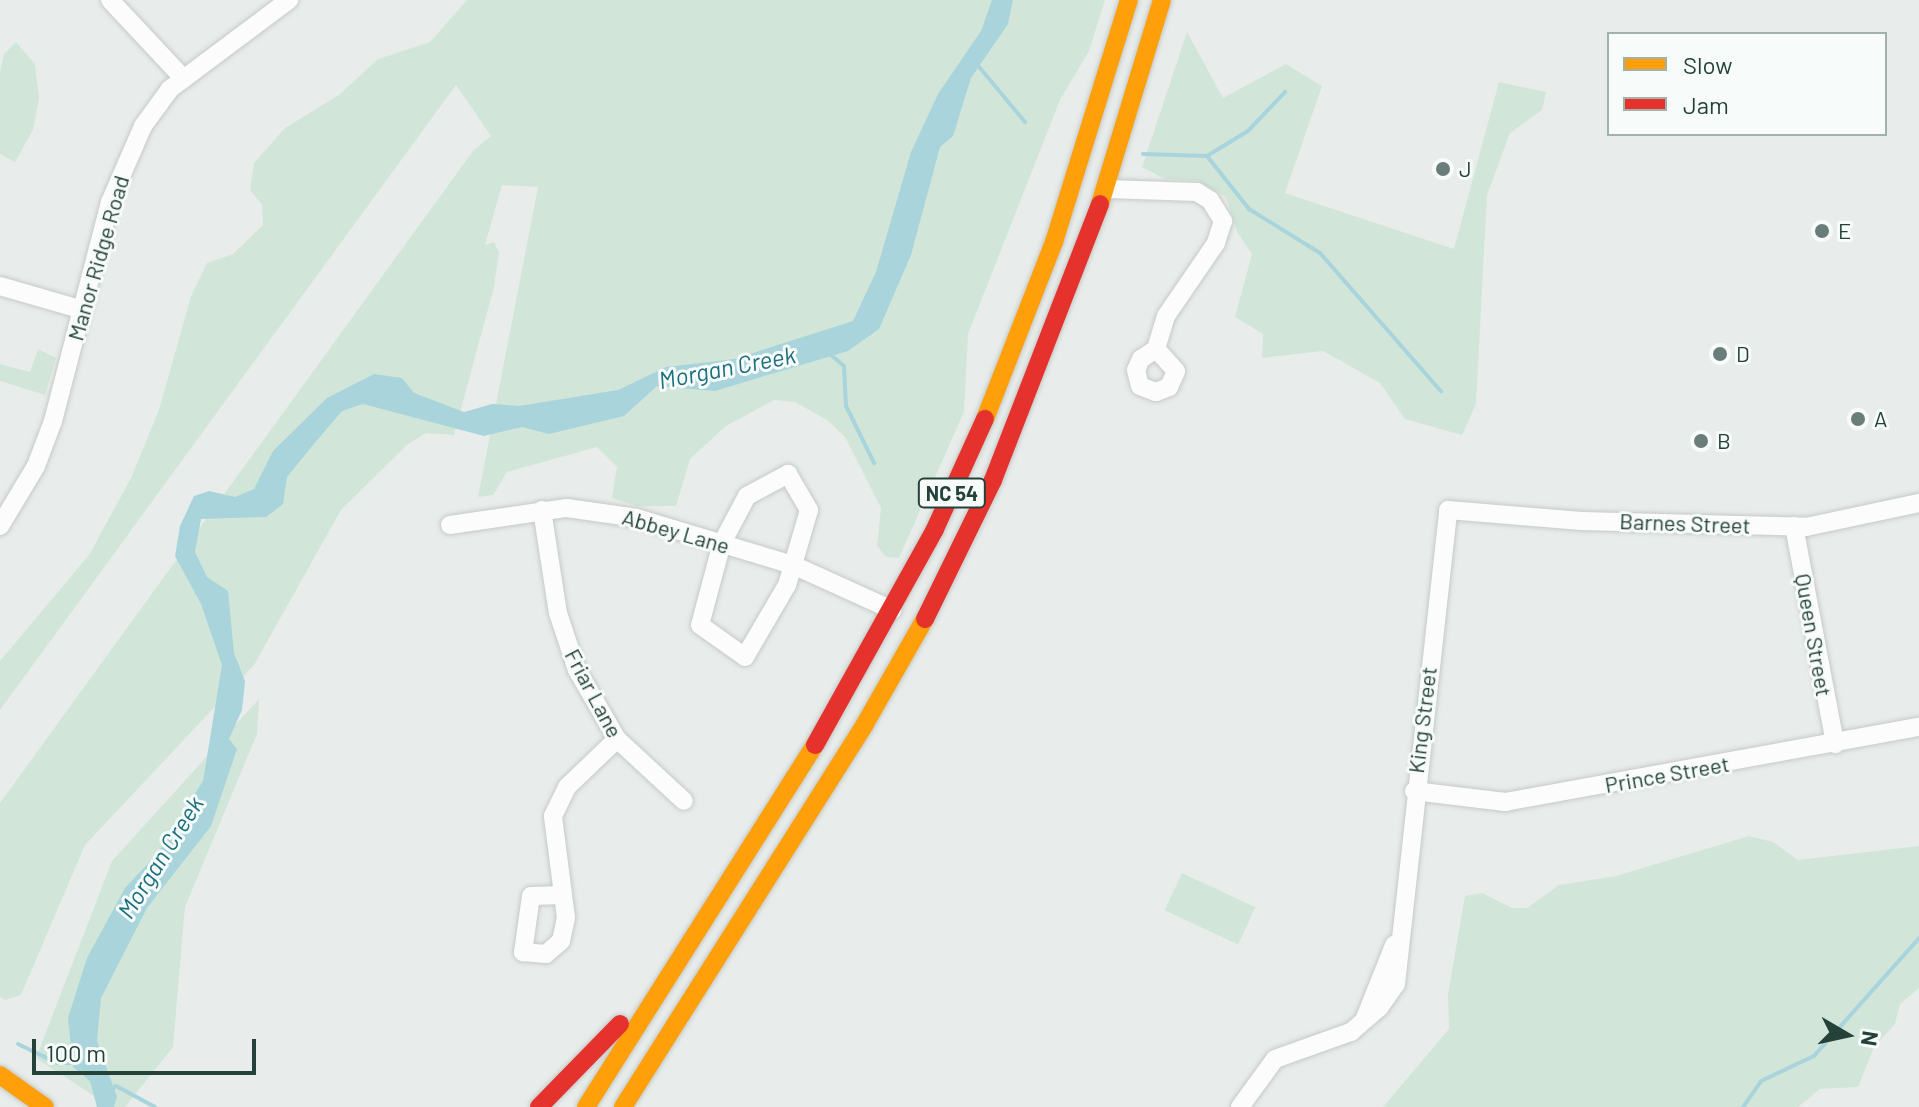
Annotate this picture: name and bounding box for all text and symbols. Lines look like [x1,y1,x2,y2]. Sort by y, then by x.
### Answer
legend [1607,32,1887,136]
text: Slow [1683,50,1732,79]
text: Jam [1683,90,1729,119]
place label: J [1459,156,1472,182]
marker: J [1434,160,1452,178]
street label: Manor Ridge Road [62,172,134,344]
place label: E [1838,218,1851,244]
marker: E [1813,222,1831,240]
water label: Morgan Creek [656,340,798,394]
place label: D [1736,341,1750,367]
marker: D [1711,345,1729,363]
place label: A [1874,406,1887,432]
marker: A [1849,410,1867,428]
place label: B [1717,428,1731,454]
marker: B [1692,432,1710,450]
road number: NC 54 [916,477,988,509]
street label: Abbey Lane [619,503,733,559]
street label: Barnes Street [1619,508,1751,538]
street label: Queen Street [1790,572,1838,698]
street label: Friar Lane [560,644,628,742]
street label: King Street [1402,665,1442,775]
street label: Prince Street [1603,750,1731,798]
water label: Morgan Creek [111,790,209,924]
north arrow [1807,995,1887,1075]
scale bar [36,1023,260,1073]
text: N [1857,1029,1885,1048]
text: 100 m [46,1038,106,1067]

